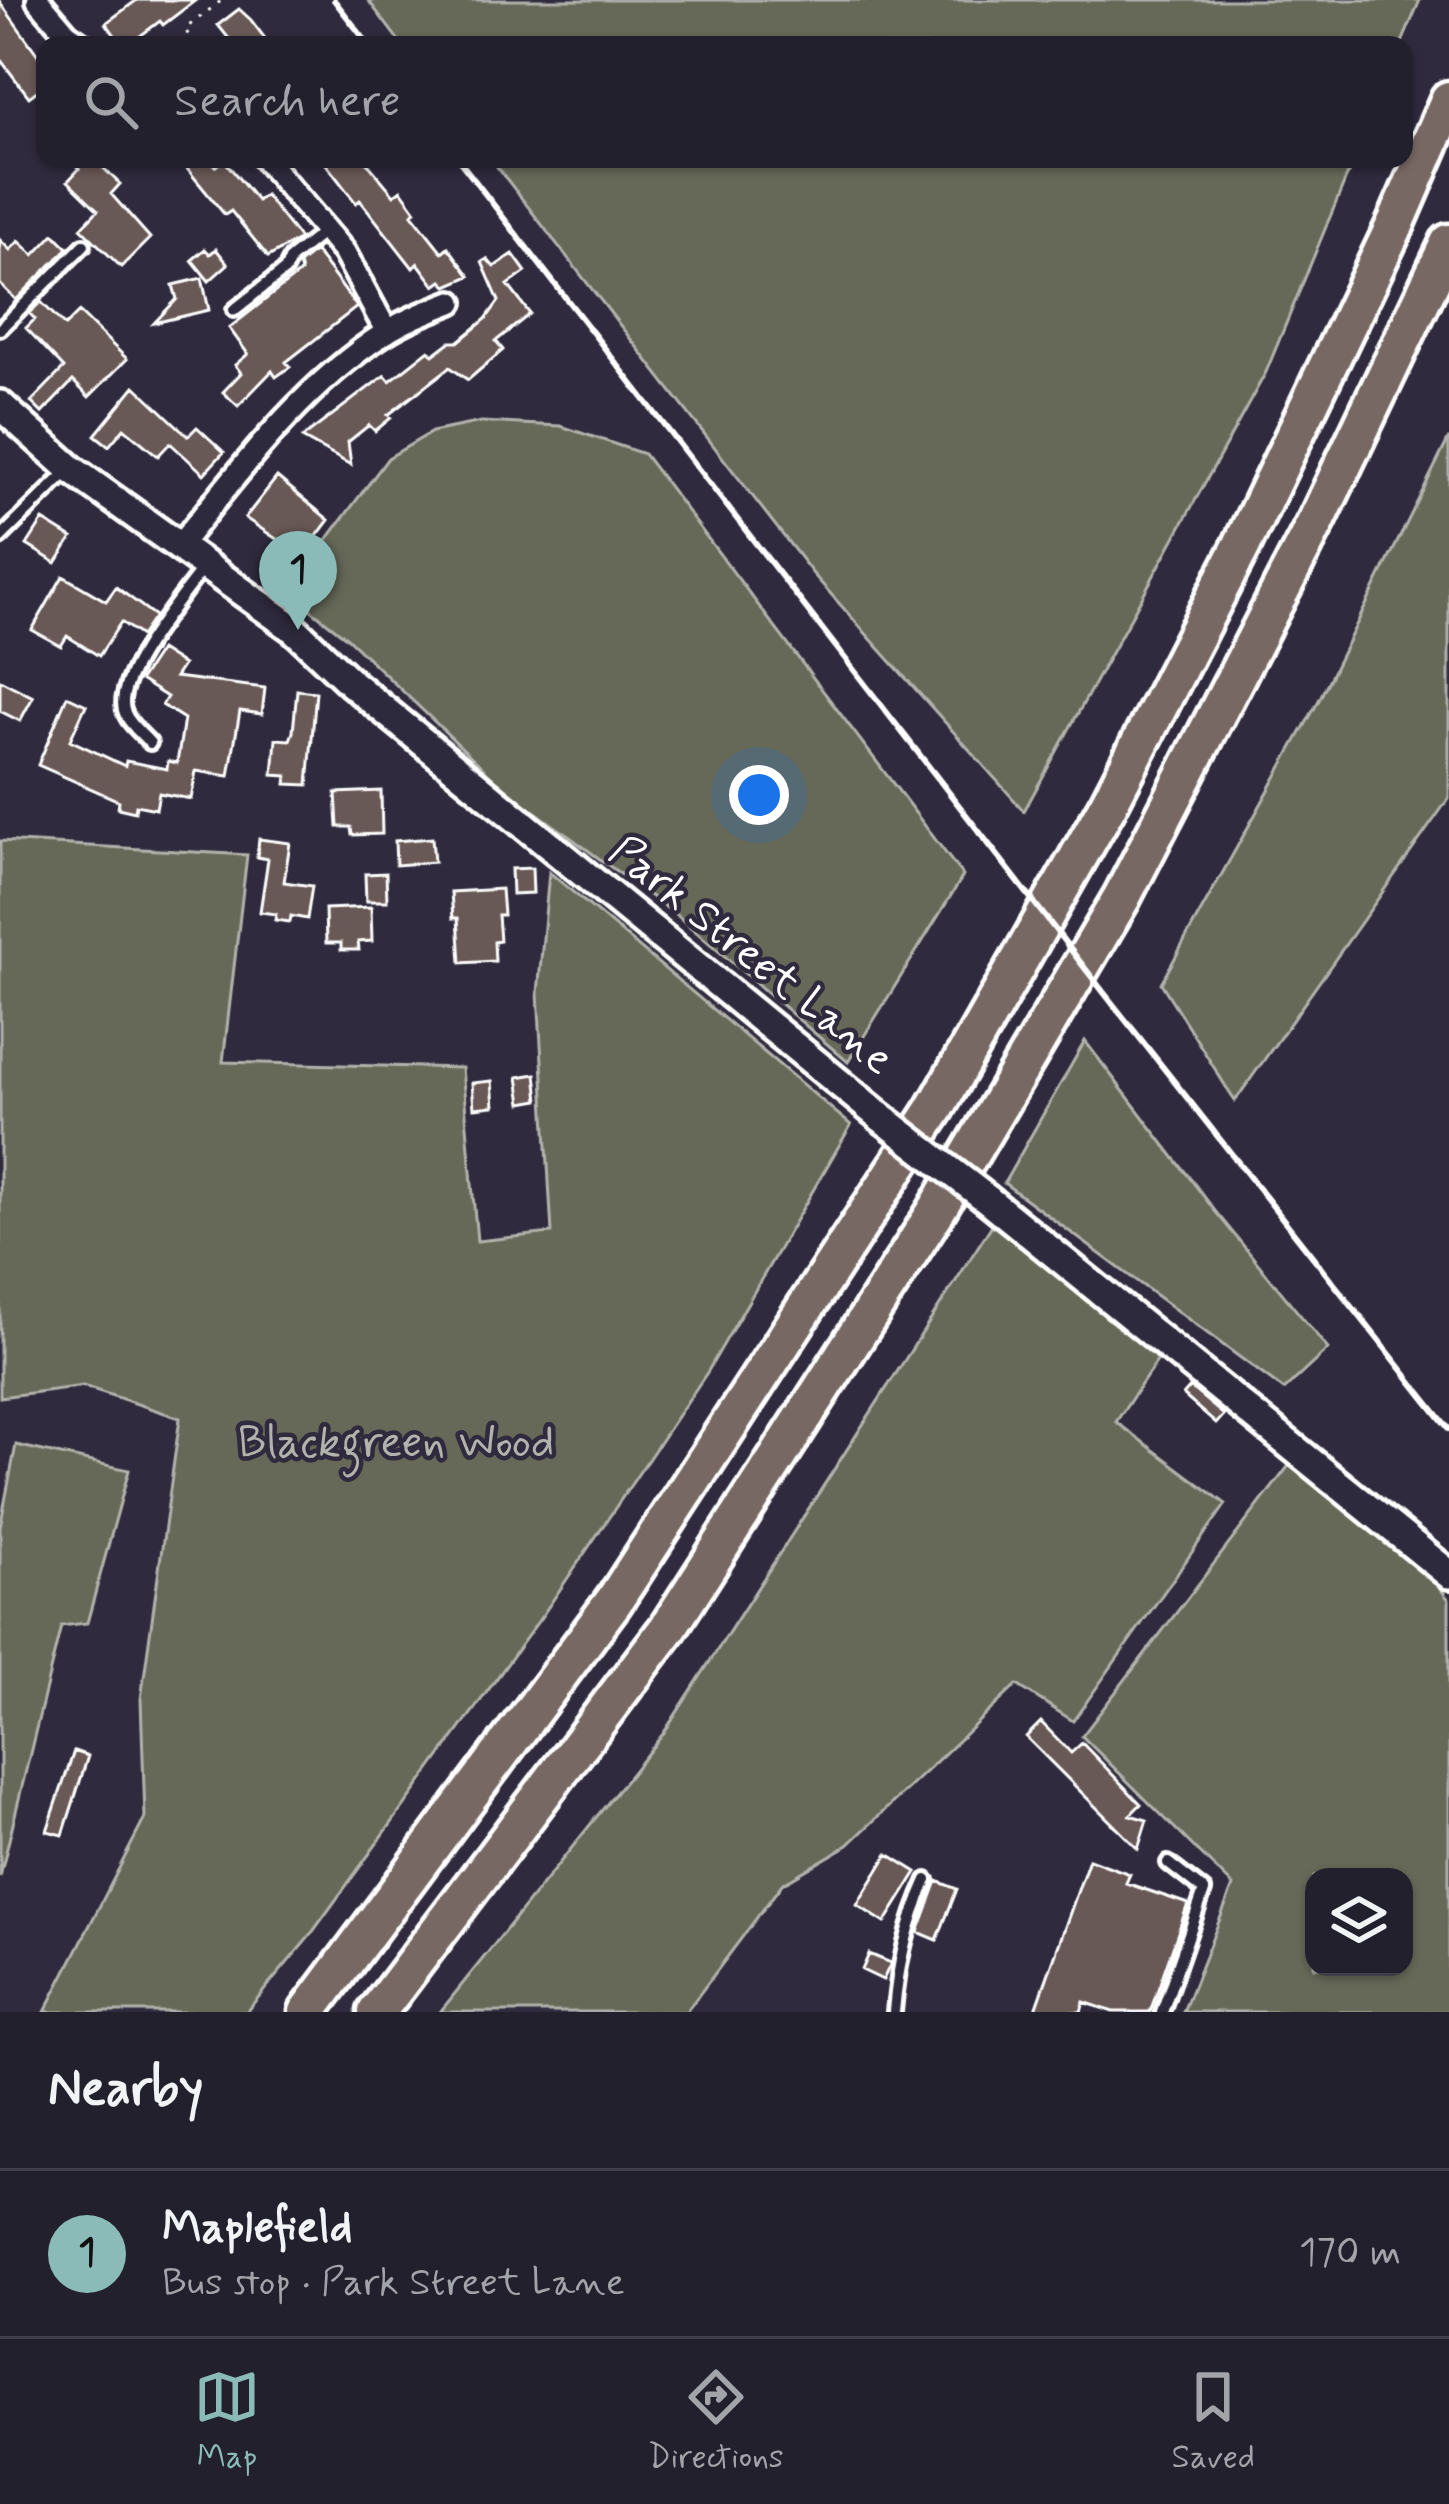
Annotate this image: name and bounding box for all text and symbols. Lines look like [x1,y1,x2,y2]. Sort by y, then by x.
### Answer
search box [36,36,1413,168]
icon: search [78,69,144,135]
text: Search here [174,73,401,132]
pin: 1 [259,531,337,630]
your location [729,765,789,825]
street label: Park Street Lane [596,823,906,1089]
park label: Blackgreen Wood [238,1414,554,1478]
map controls [1305,1868,1413,1976]
button: layers [1305,1868,1413,1976]
text: Nearby [48,2057,203,2123]
text: Maplefield [162,2199,352,2258]
text: 1 [78,2228,96,2279]
text: 170 m [1299,2228,1401,2279]
text: Bus stop · Park Street Lane [162,2258,625,2309]
tab: Map [194,2364,260,2480]
tab: Directions [648,2364,784,2480]
tab: Saved [1172,2364,1255,2480]

